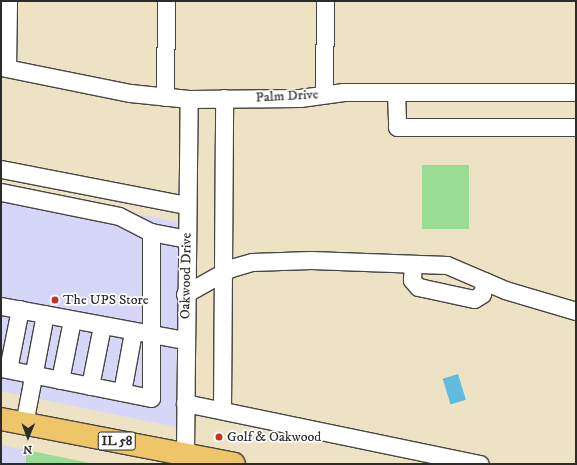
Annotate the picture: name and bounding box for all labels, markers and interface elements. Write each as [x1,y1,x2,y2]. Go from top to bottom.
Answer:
street label: Palm Drive [255,86,319,106]
street label: Oakwood Drive [177,233,195,319]
place label: The UPS Store [63,292,149,308]
marker: The UPS Store [50,295,60,305]
north arrow [8,417,48,457]
place label: Golf & Oakwood [227,429,321,445]
road number: IL 58 [97,430,137,452]
marker: Golf & Oakwood [214,432,224,442]
text: N [23,442,32,456]

